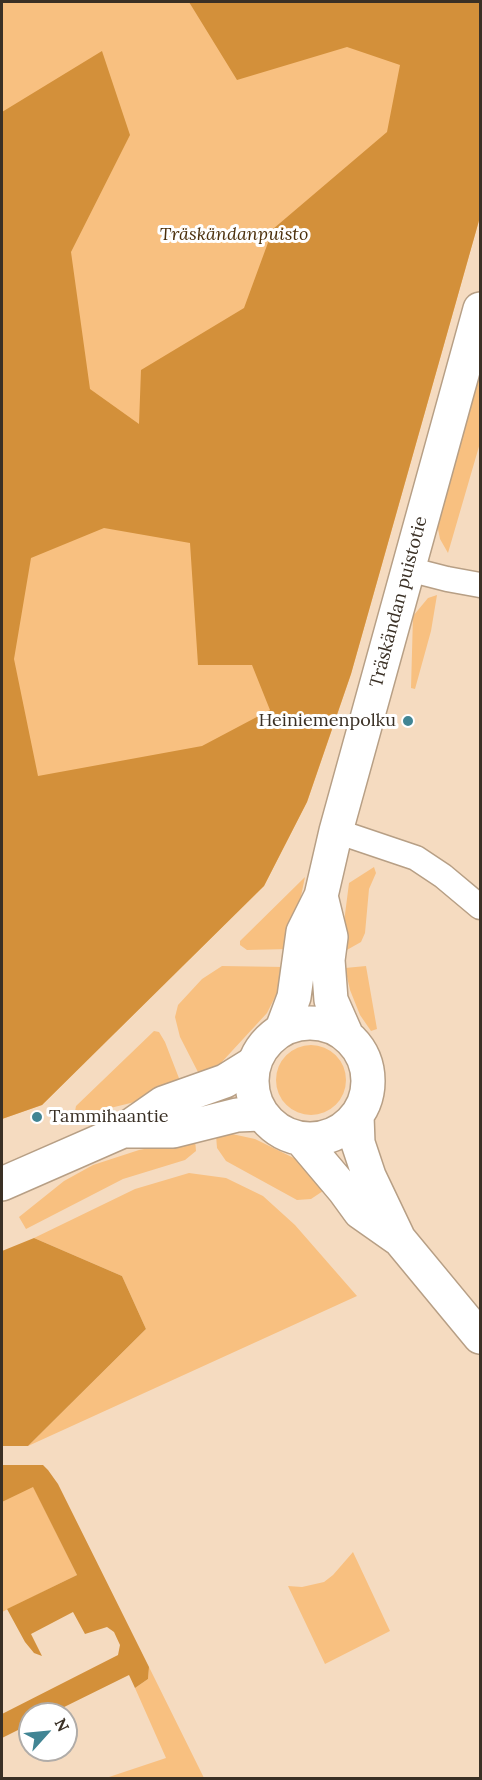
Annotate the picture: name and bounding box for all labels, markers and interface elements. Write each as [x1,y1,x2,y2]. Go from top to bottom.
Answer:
park label: Träskändanpuisto [160,224,308,246]
street label: Träskändan puistotie [366,514,432,690]
place label: Heiniemenpolku [258,710,396,732]
marker: Heiniemenpolku [401,714,415,728]
place label: Tammihaantie [49,1106,169,1128]
marker: Tammihaantie [30,1110,44,1124]
north arrow [18,1702,78,1762]
text: N [51,1715,74,1735]

